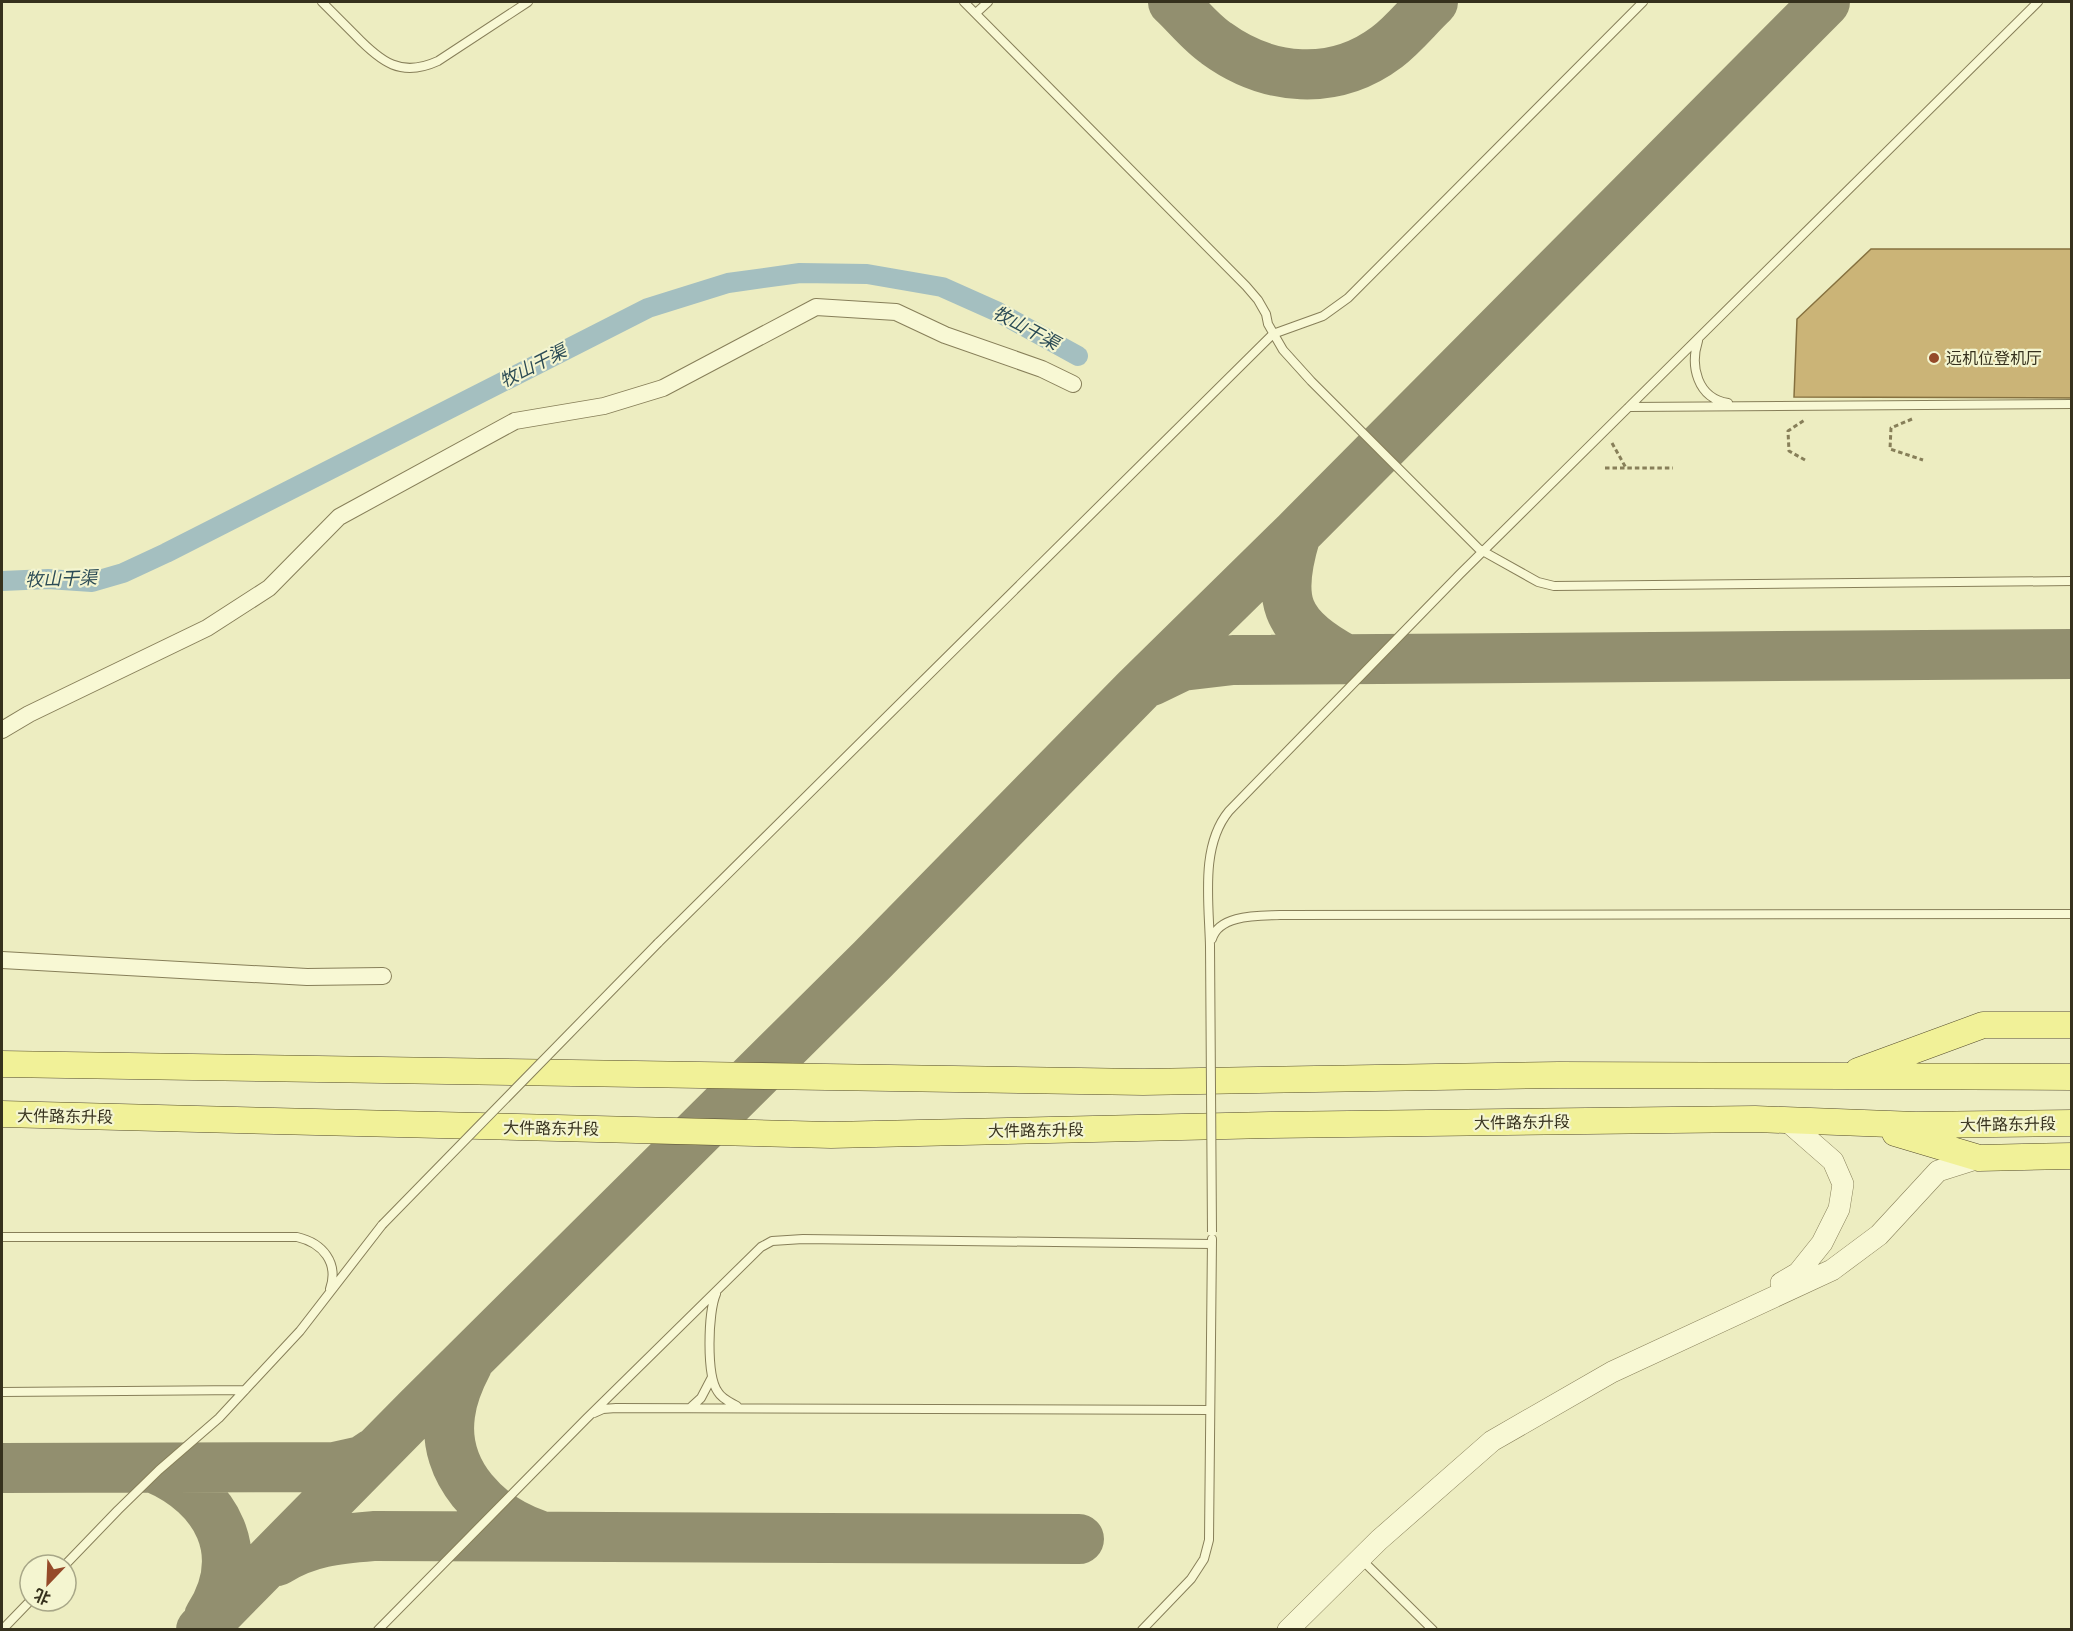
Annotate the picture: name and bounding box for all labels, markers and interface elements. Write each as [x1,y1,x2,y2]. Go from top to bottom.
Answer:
water label: 牧山干渠 [989,298,1067,356]
water label: 牧山干渠 [494,335,573,392]
place label: 远机位登机厅 [1946,345,2042,369]
marker: 远机位登机厅 [1927,351,1941,365]
water label: 牧山干渠 [24,563,100,591]
street label: 大件路东升段 [17,1102,113,1128]
street label: 大件路东升段 [1474,1108,1570,1134]
street label: 大件路东升段 [1960,1110,2056,1136]
street label: 大件路东升段 [503,1114,599,1140]
street label: 大件路东升段 [988,1116,1084,1142]
north arrow [18,1553,78,1613]
text: 北 [30,1584,54,1612]

